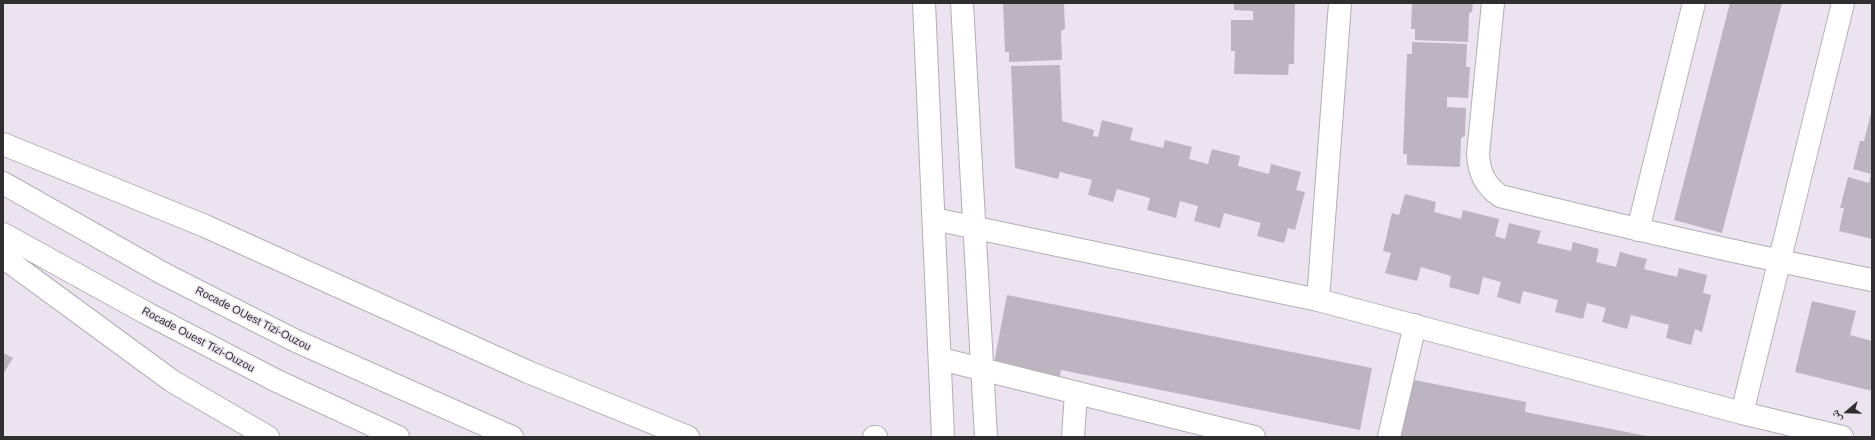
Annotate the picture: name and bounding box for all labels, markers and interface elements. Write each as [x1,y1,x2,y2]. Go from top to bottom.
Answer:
street label: Rocade OUest Tizi-Ouzou [193,284,313,354]
street label: Rocade Ouest Tizi-Ouzou [139,305,257,375]
north arrow [1827,392,1867,432]
text: ش [1828,409,1843,424]

